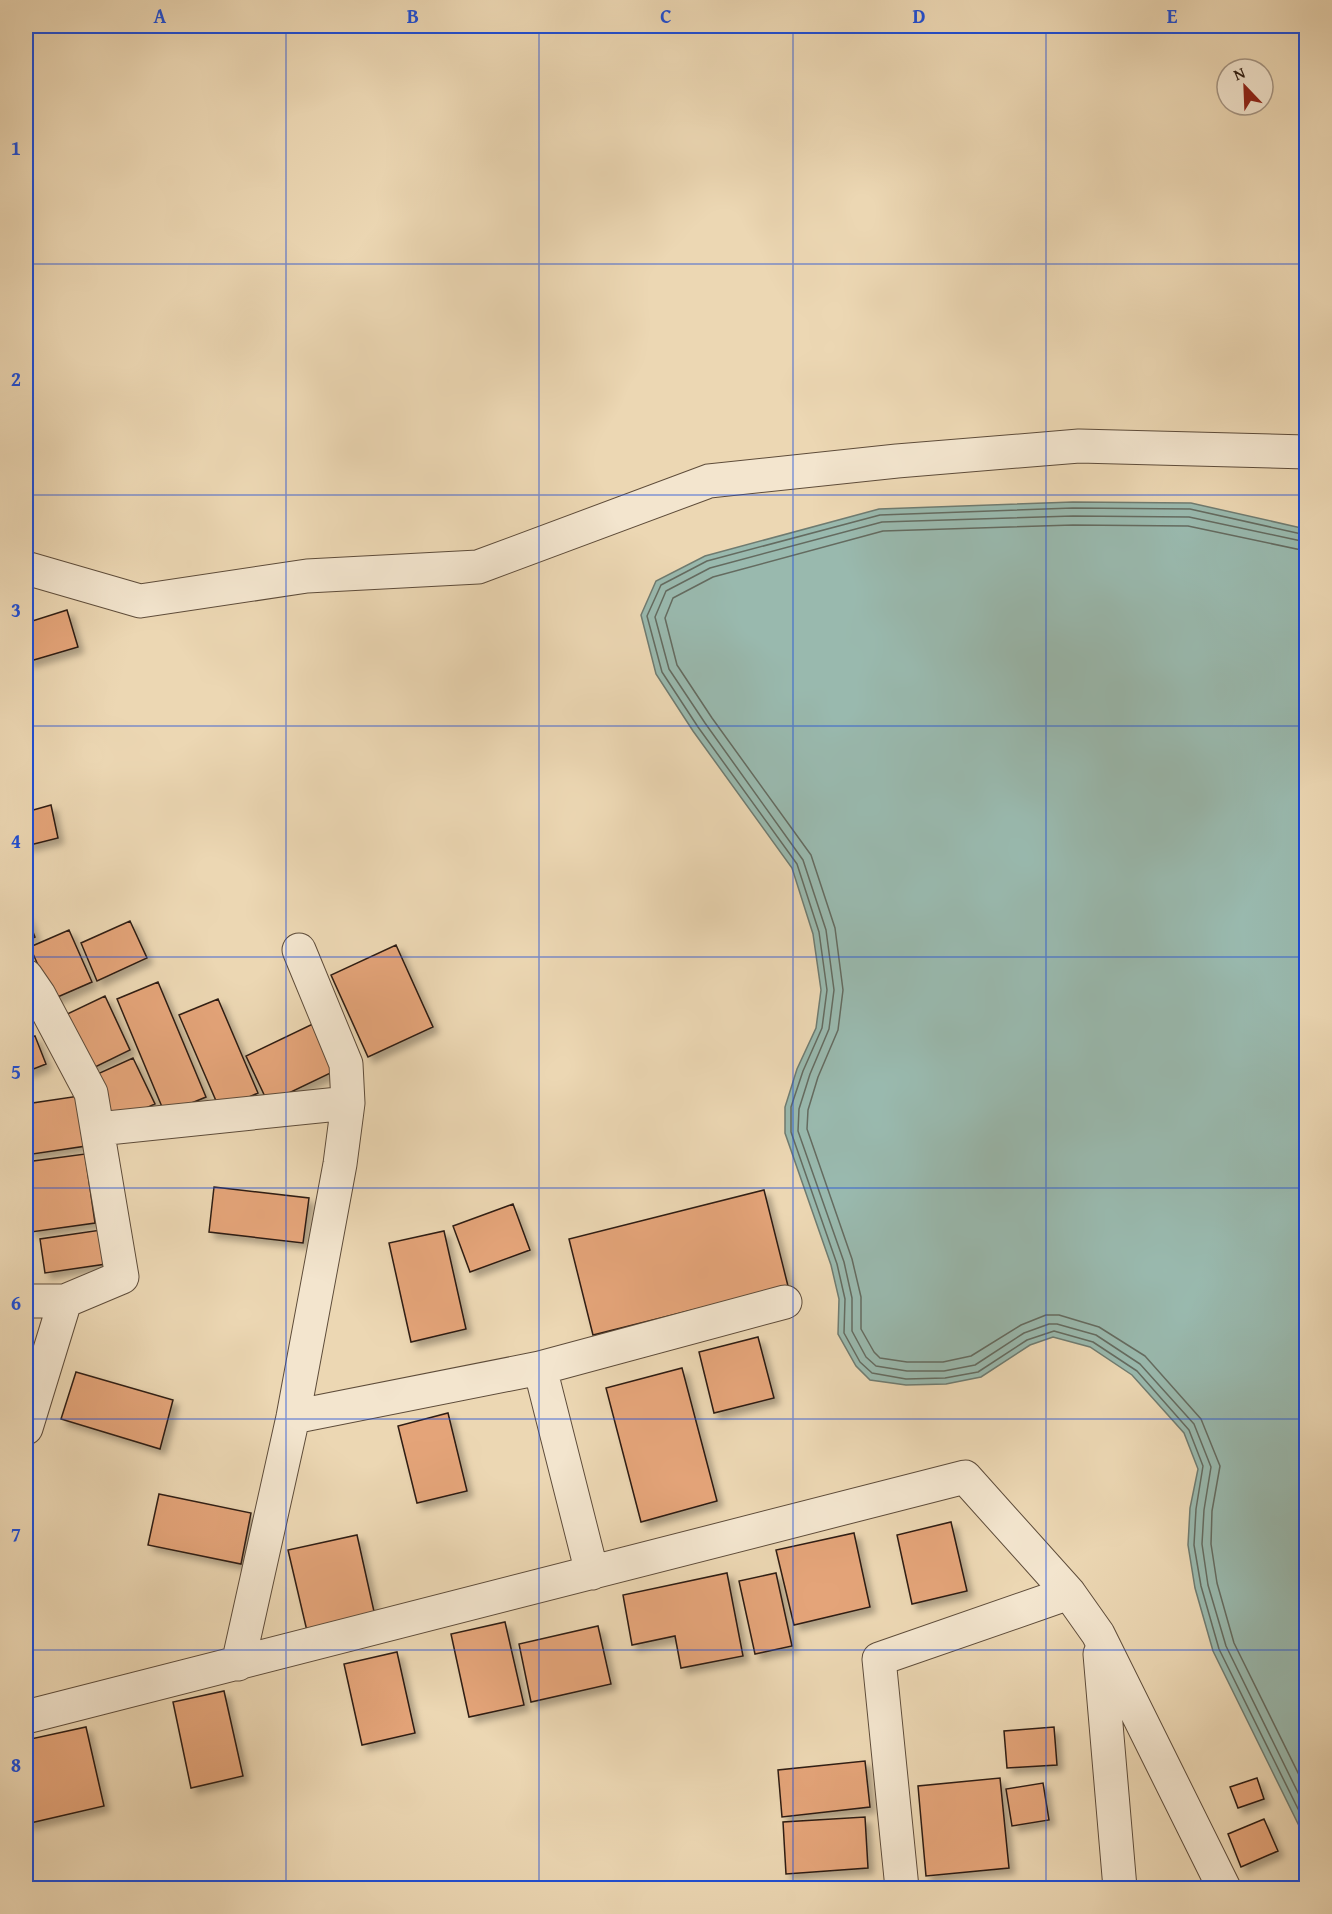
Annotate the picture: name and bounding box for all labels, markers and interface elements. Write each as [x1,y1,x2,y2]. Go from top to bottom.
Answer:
text: A [154,1,167,30]
text: B [407,1,419,30]
text: C [660,1,672,30]
text: D [912,1,926,30]
text: E [1167,1,1178,30]
north arrow [1215,57,1275,117]
text: N [1230,60,1249,86]
text: 1 [11,133,21,162]
text: 2 [11,364,21,393]
text: 3 [11,595,21,624]
text: 4 [11,826,21,855]
text: 5 [11,1057,21,1086]
text: 6 [11,1288,21,1317]
text: 7 [11,1519,21,1548]
text: 8 [11,1750,21,1779]

